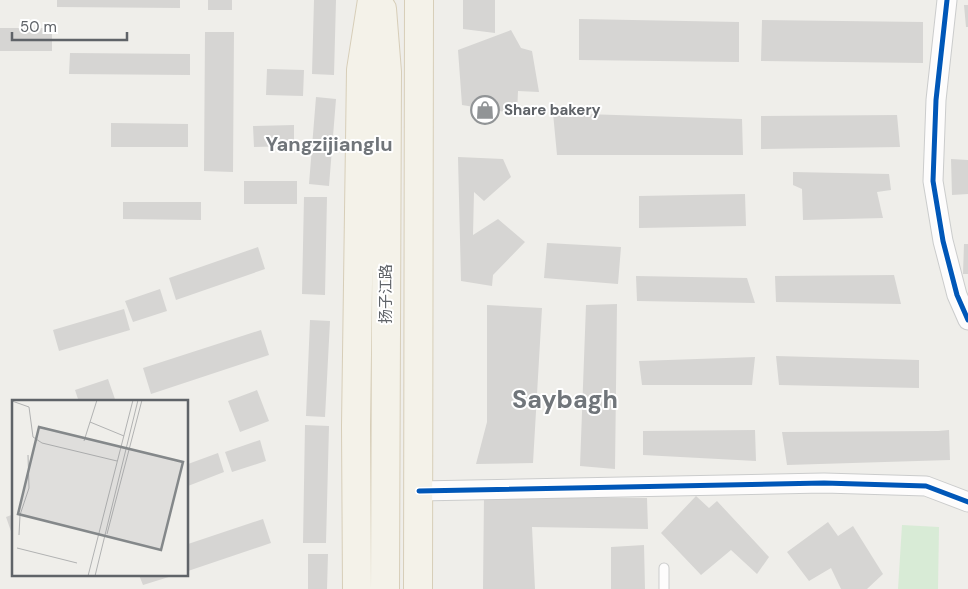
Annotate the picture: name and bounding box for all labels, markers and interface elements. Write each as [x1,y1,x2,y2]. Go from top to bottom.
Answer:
scale bar [12,10,128,42]
text: 50 m [20,17,57,37]
shop icon: Share bakery [470,95,500,125]
place label: Share bakery [504,100,601,120]
district label: Yangzijianglu [266,131,392,157]
street label: 扬子江路 [376,264,396,324]
district label: Saybagh [512,383,618,416]
inset map [12,400,189,576]

